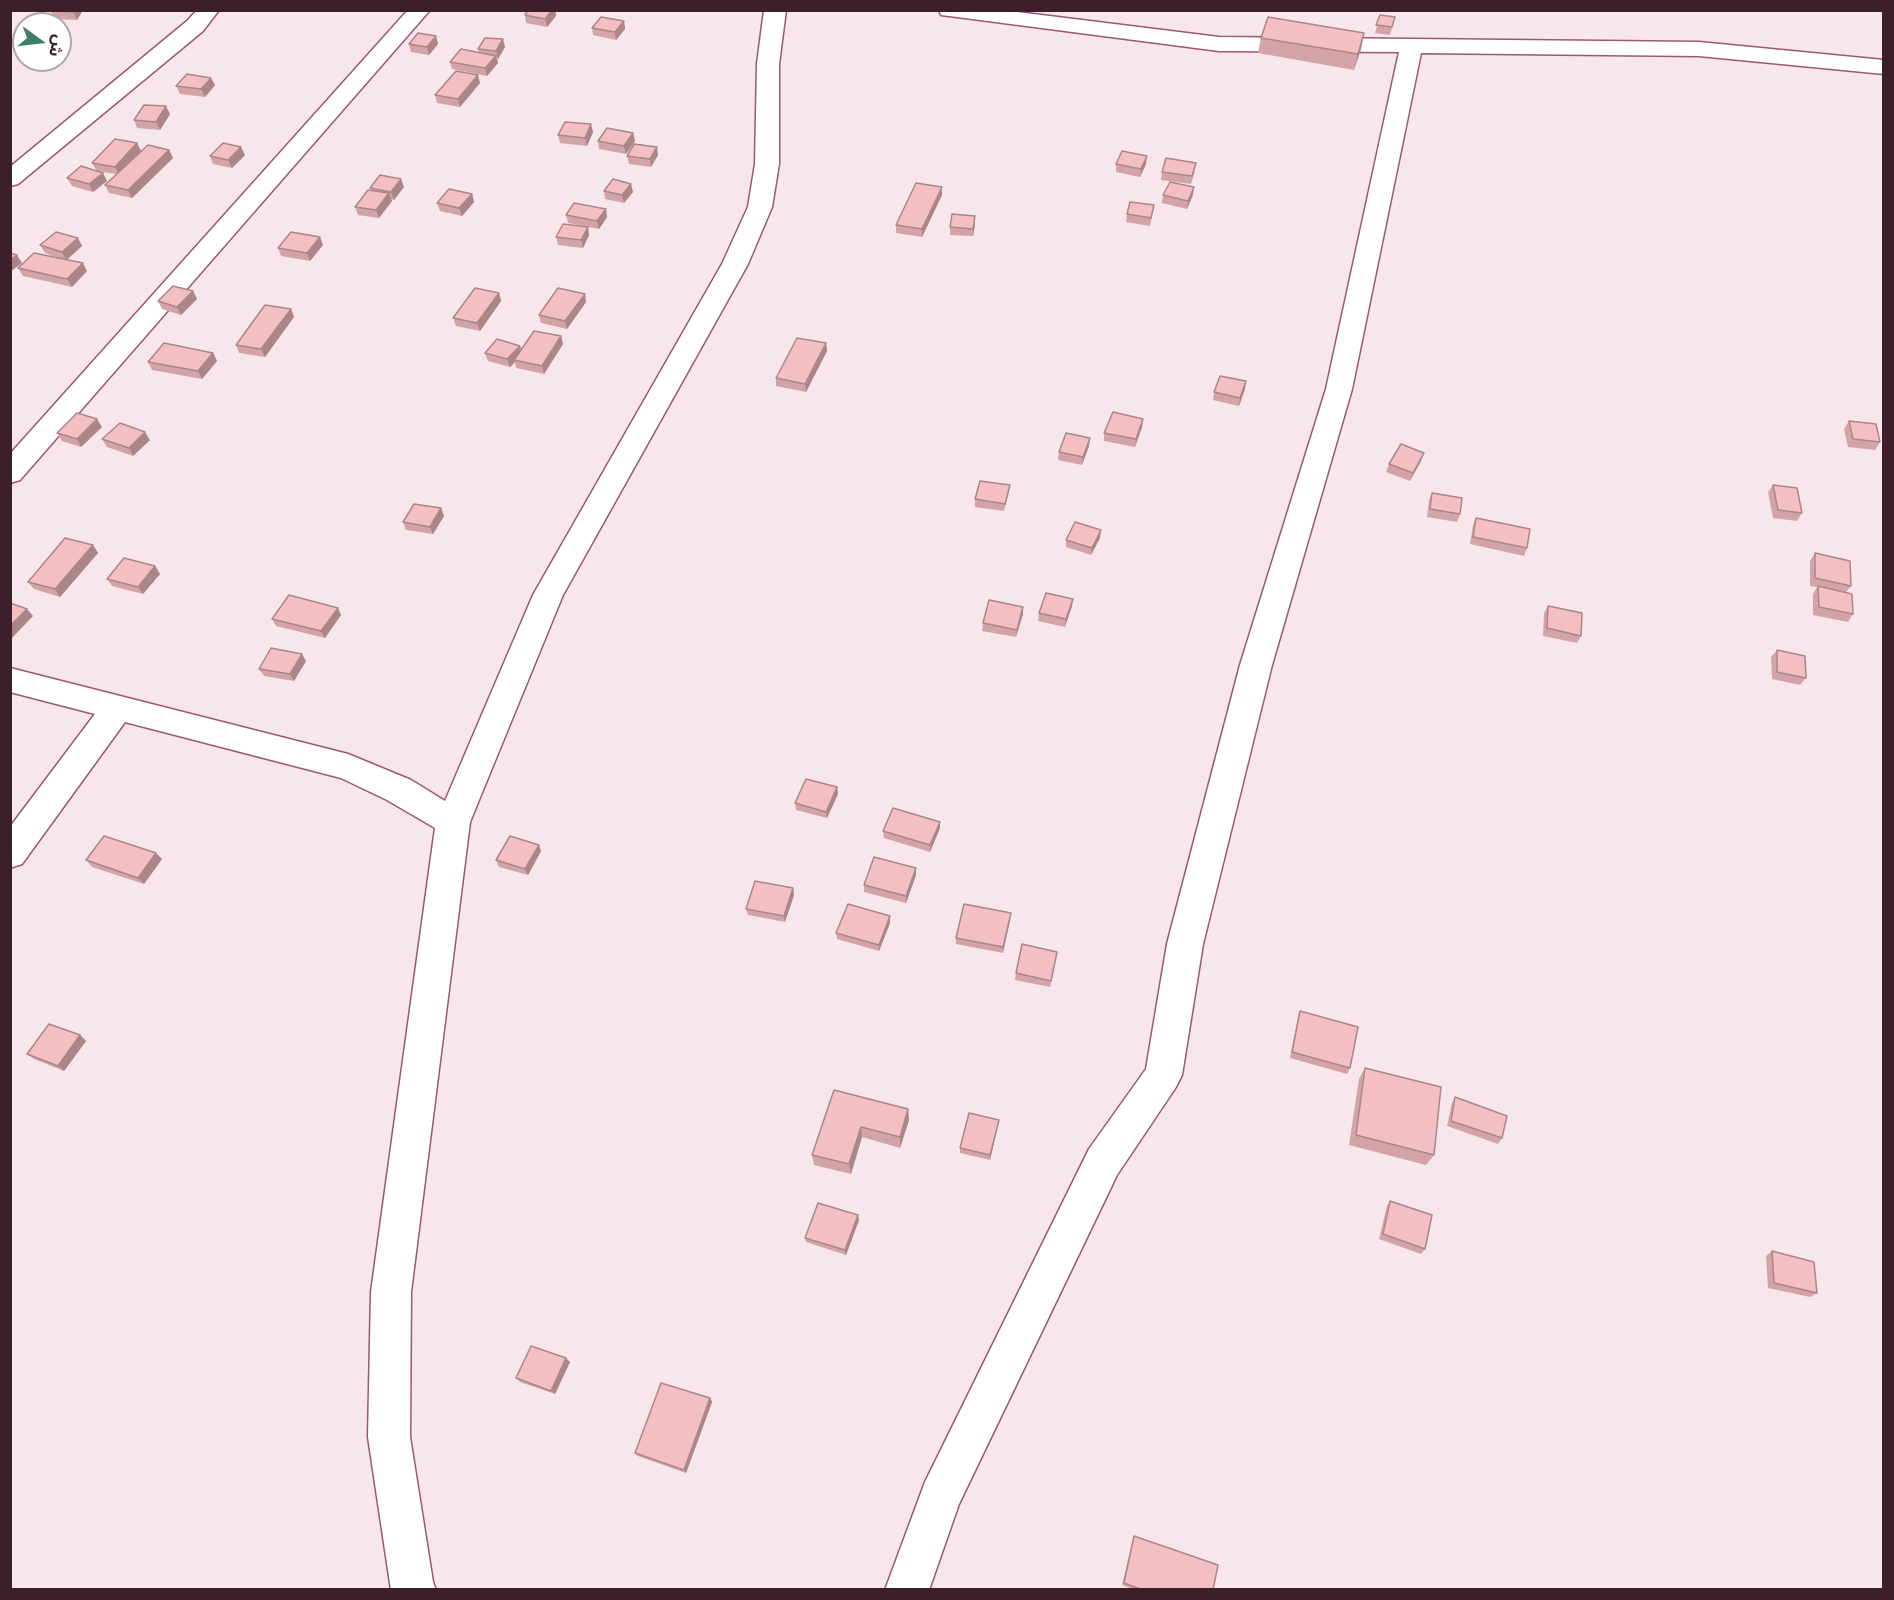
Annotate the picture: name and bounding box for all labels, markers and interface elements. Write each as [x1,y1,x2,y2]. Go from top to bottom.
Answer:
north arrow [12,12,72,72]
text: ش [46,33,69,59]

